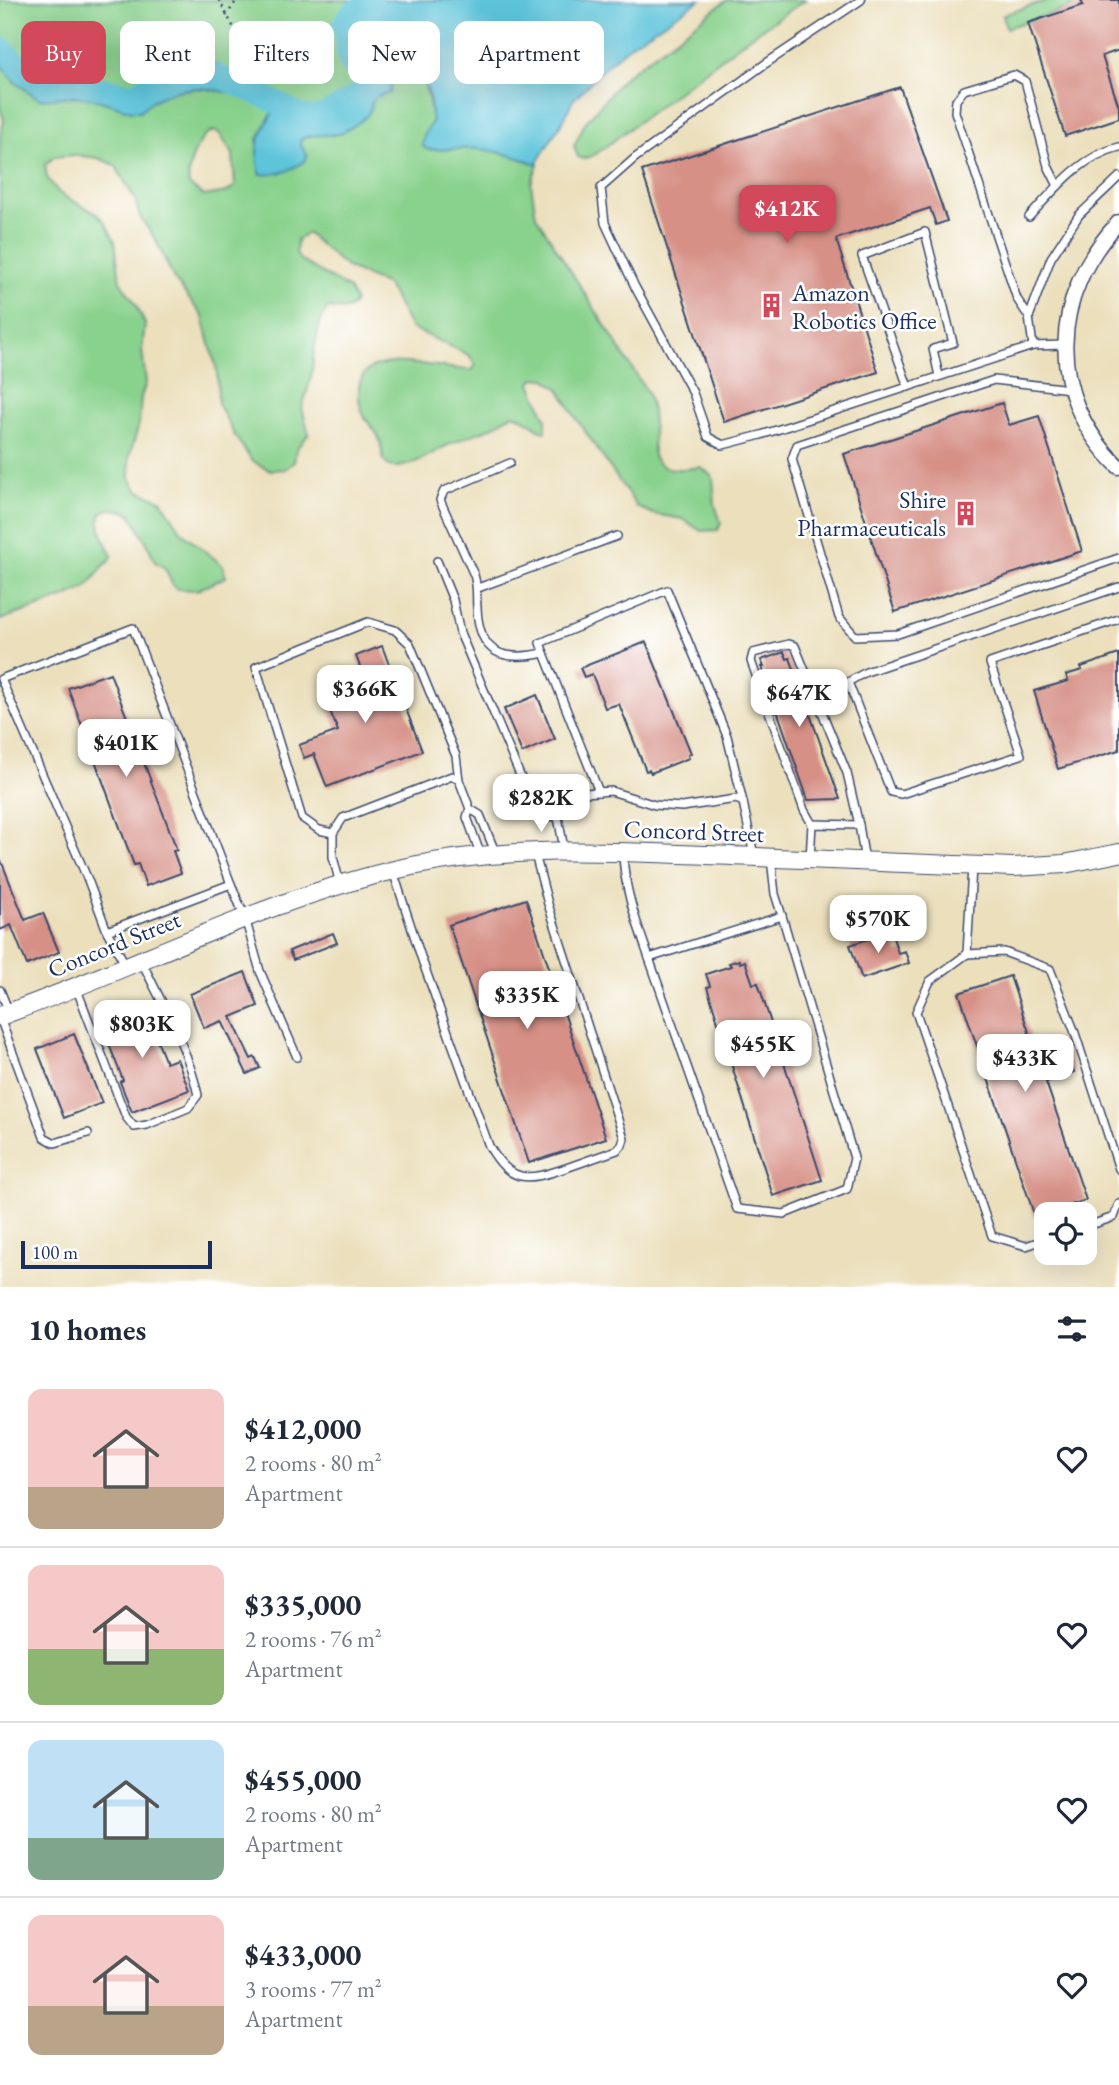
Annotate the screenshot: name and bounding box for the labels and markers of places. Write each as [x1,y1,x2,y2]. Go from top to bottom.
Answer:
pin: $412K [738,186,836,245]
place label: Amazon Robotics Office [791,277,937,336]
building icon: Amazon Robotics Office [758,292,786,320]
place label: Shire Pharmaceuticals [797,484,946,543]
building icon: Shire Pharmaceuticals [952,499,980,527]
pin: $366K [316,666,414,725]
pin: $647K [750,670,848,729]
pin: $401K [77,720,175,779]
pin: $282K [492,774,590,834]
pin: $570K [829,895,927,955]
pin: $335K [478,972,576,1031]
pin: $803K [93,1000,191,1060]
pin: $455K [714,1020,812,1080]
pin: $433K [976,1034,1074,1094]

